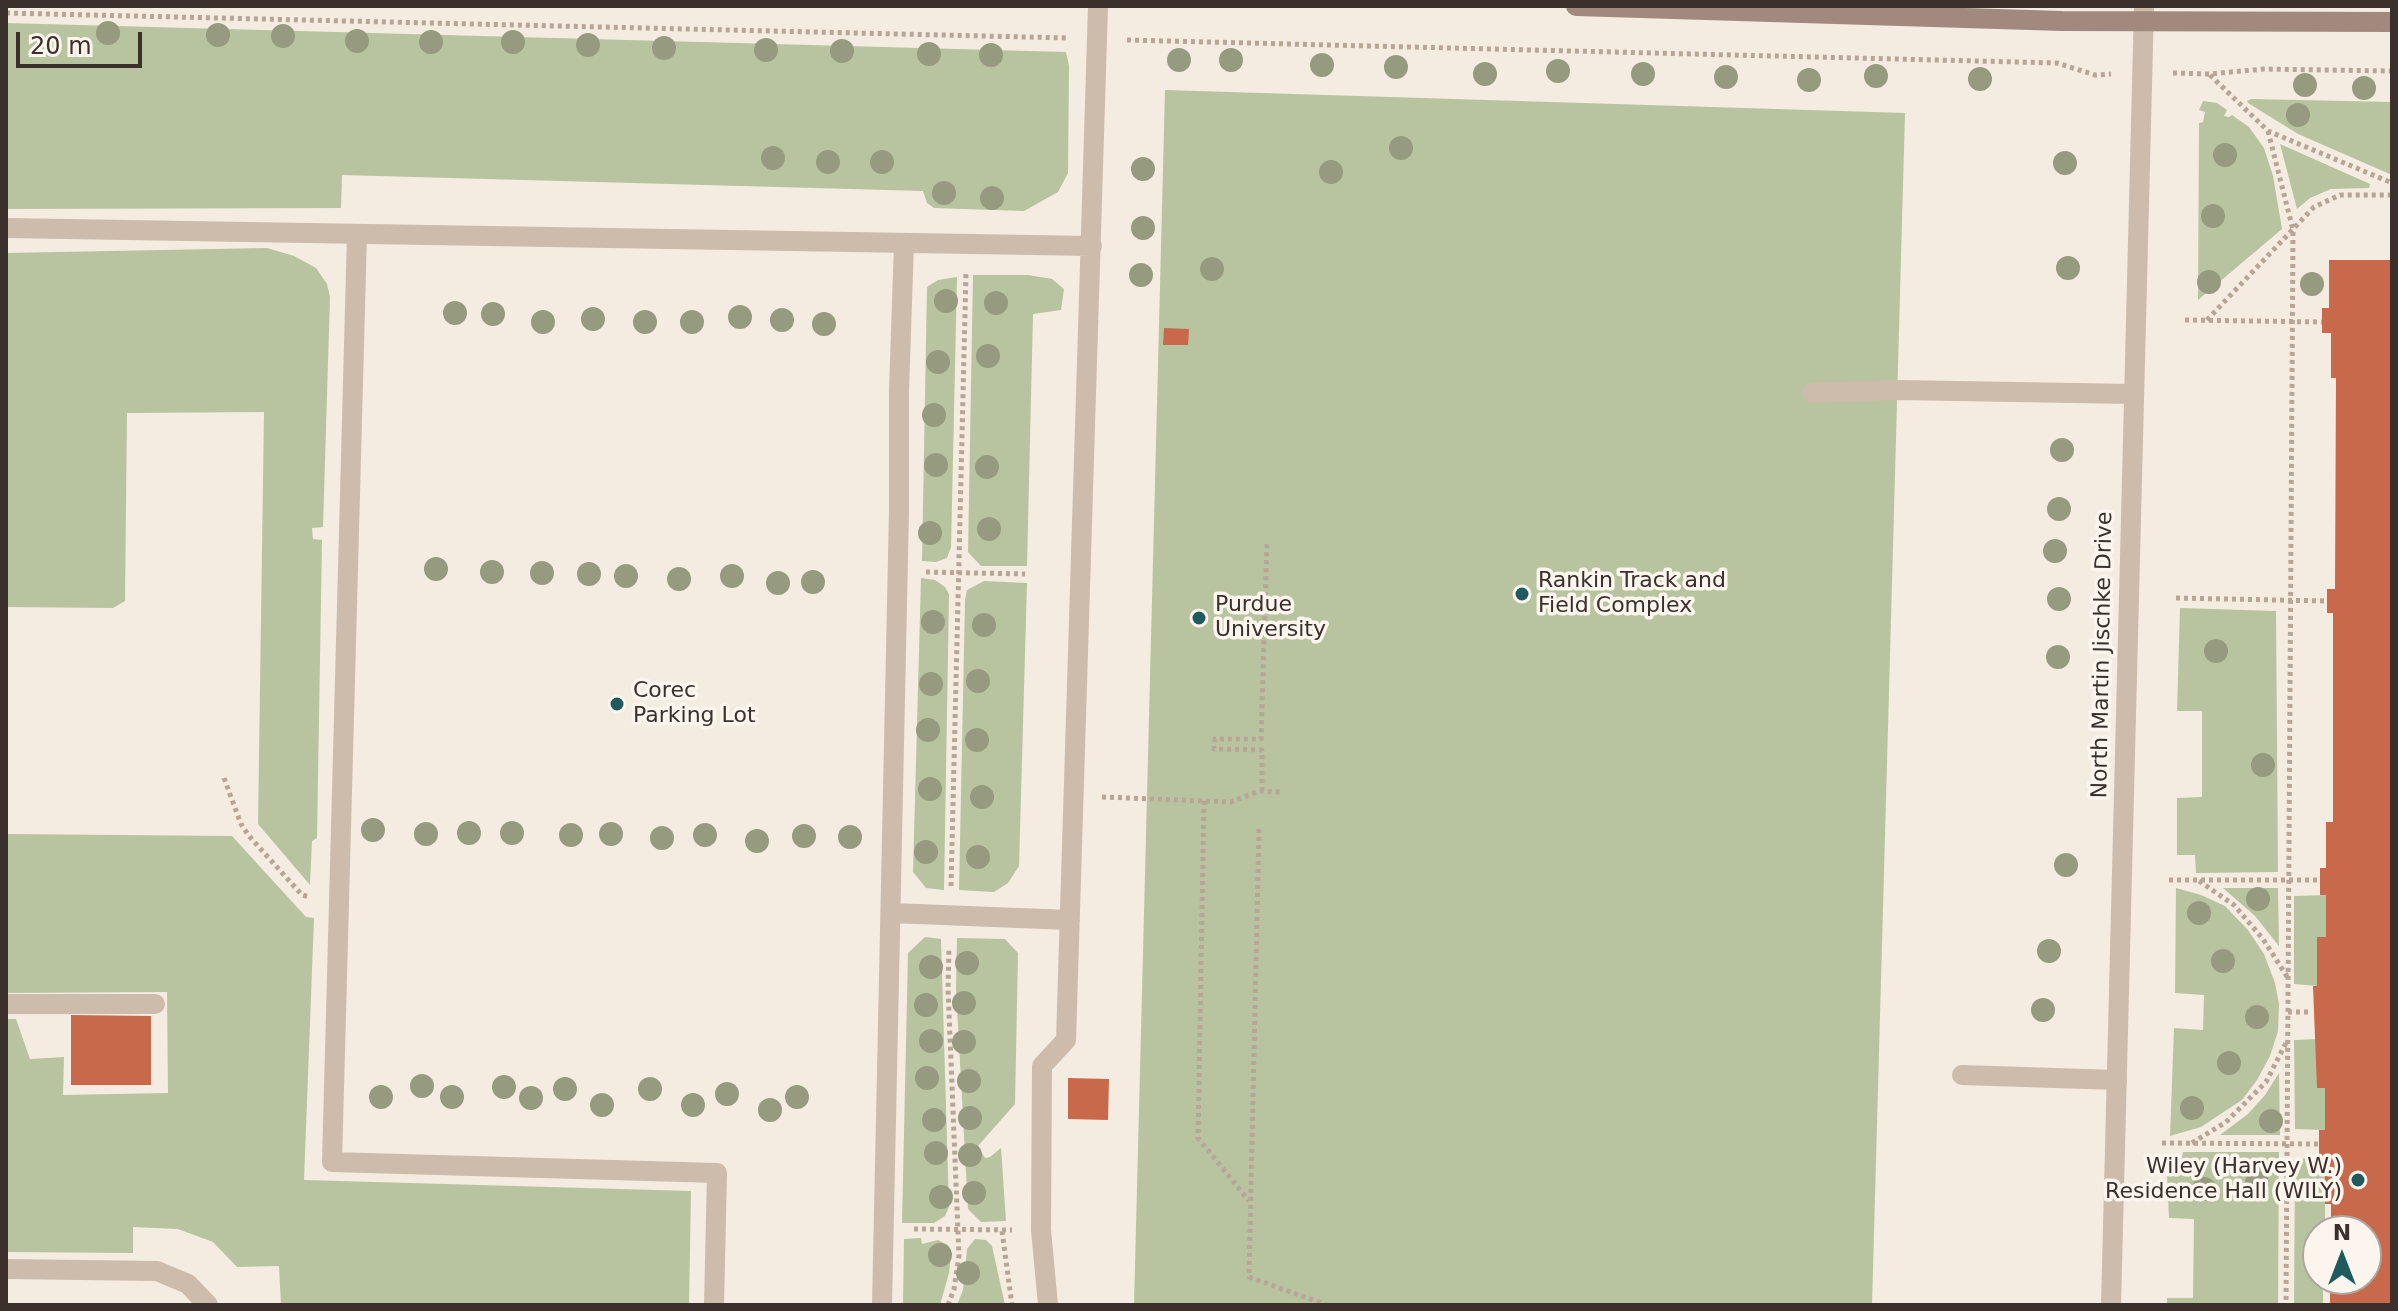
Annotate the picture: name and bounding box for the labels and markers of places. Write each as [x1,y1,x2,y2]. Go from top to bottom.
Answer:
place label: Rankin Track and Field Complex [1538,568,1726,620]
marker: Rankin Track and Field Complex [1513,585,1531,603]
place label: Purdue University [1215,592,1326,644]
marker: Purdue University [1190,609,1208,627]
place label: Corec Parking Lot [633,678,756,730]
marker: Corec Parking Lot [608,695,626,713]
place label: Wiley (Harvey W.) Residence Hall (WILY) [2105,1154,2342,1206]
marker: Wiley (Harvey W.) Residence Hall (WILY) [2349,1171,2367,1189]

